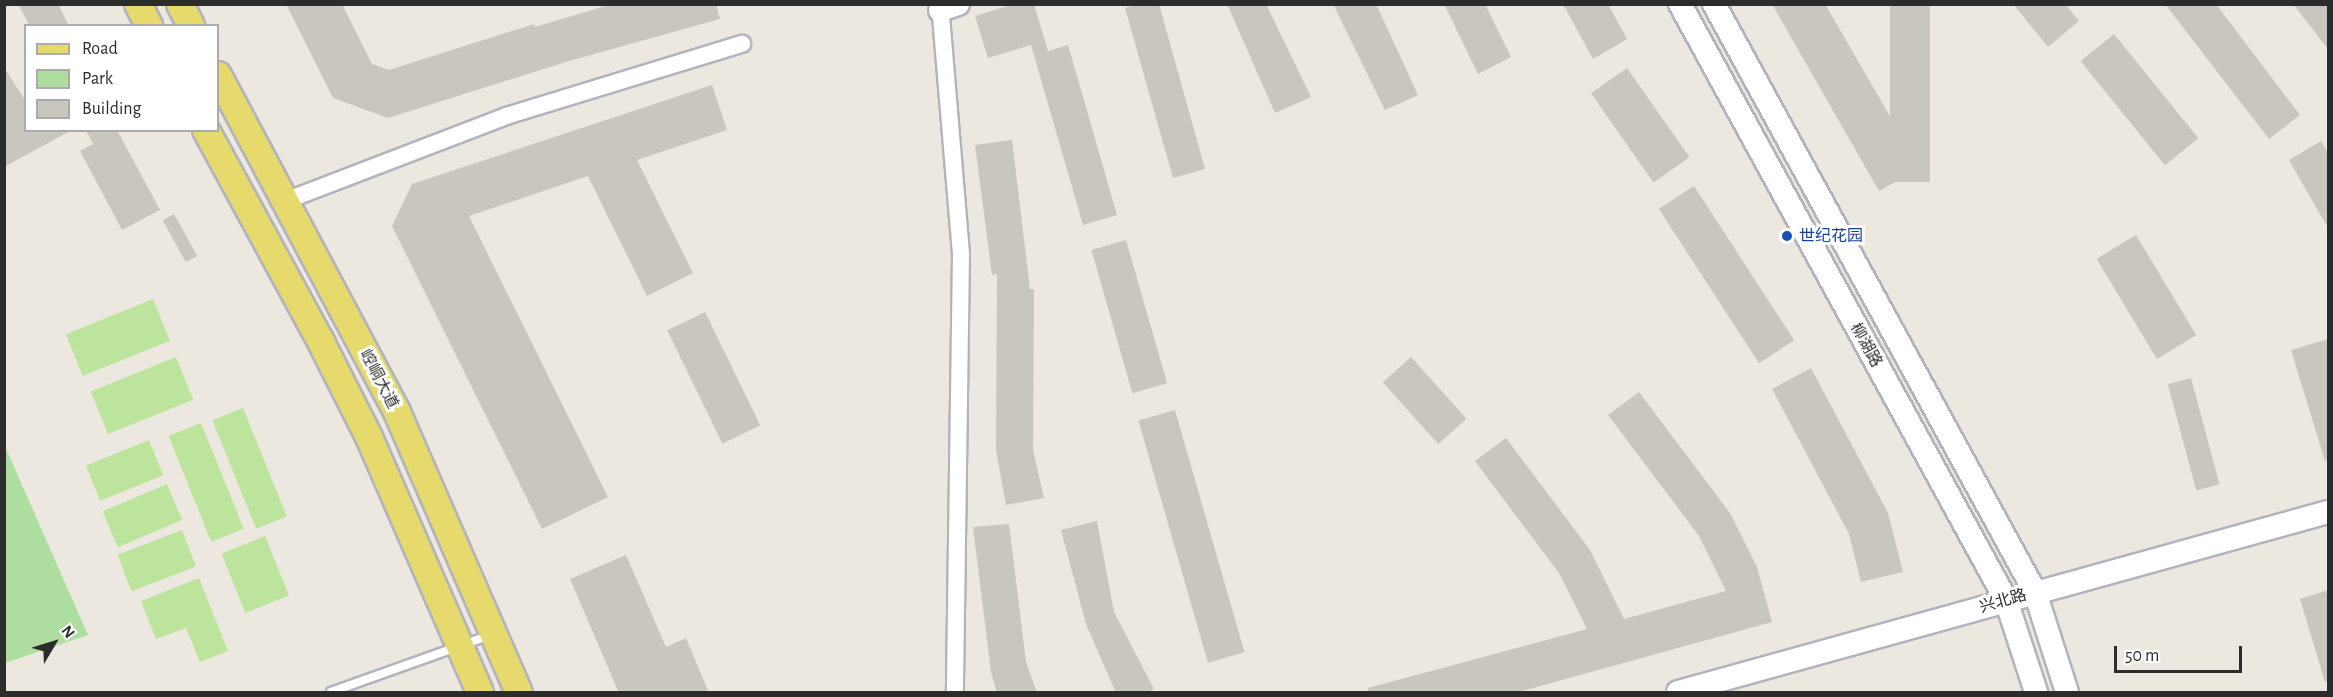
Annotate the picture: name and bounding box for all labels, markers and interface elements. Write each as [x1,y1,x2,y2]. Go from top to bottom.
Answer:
legend [24,24,219,132]
text: Road [82,40,118,58]
text: Park [82,70,113,88]
text: Building [82,100,141,118]
place label: 世纪花园 [1799,226,1863,246]
marker: 世纪花园 [1780,229,1794,243]
street label: 柳湖路 [1846,319,1886,371]
street label: 崆峒大道 [356,346,402,412]
street label: 兴北路 [1977,585,2029,617]
north arrow [24,613,84,673]
text: N [58,623,78,641]
scale bar [2117,634,2244,672]
text: 50 m [2125,647,2159,665]

